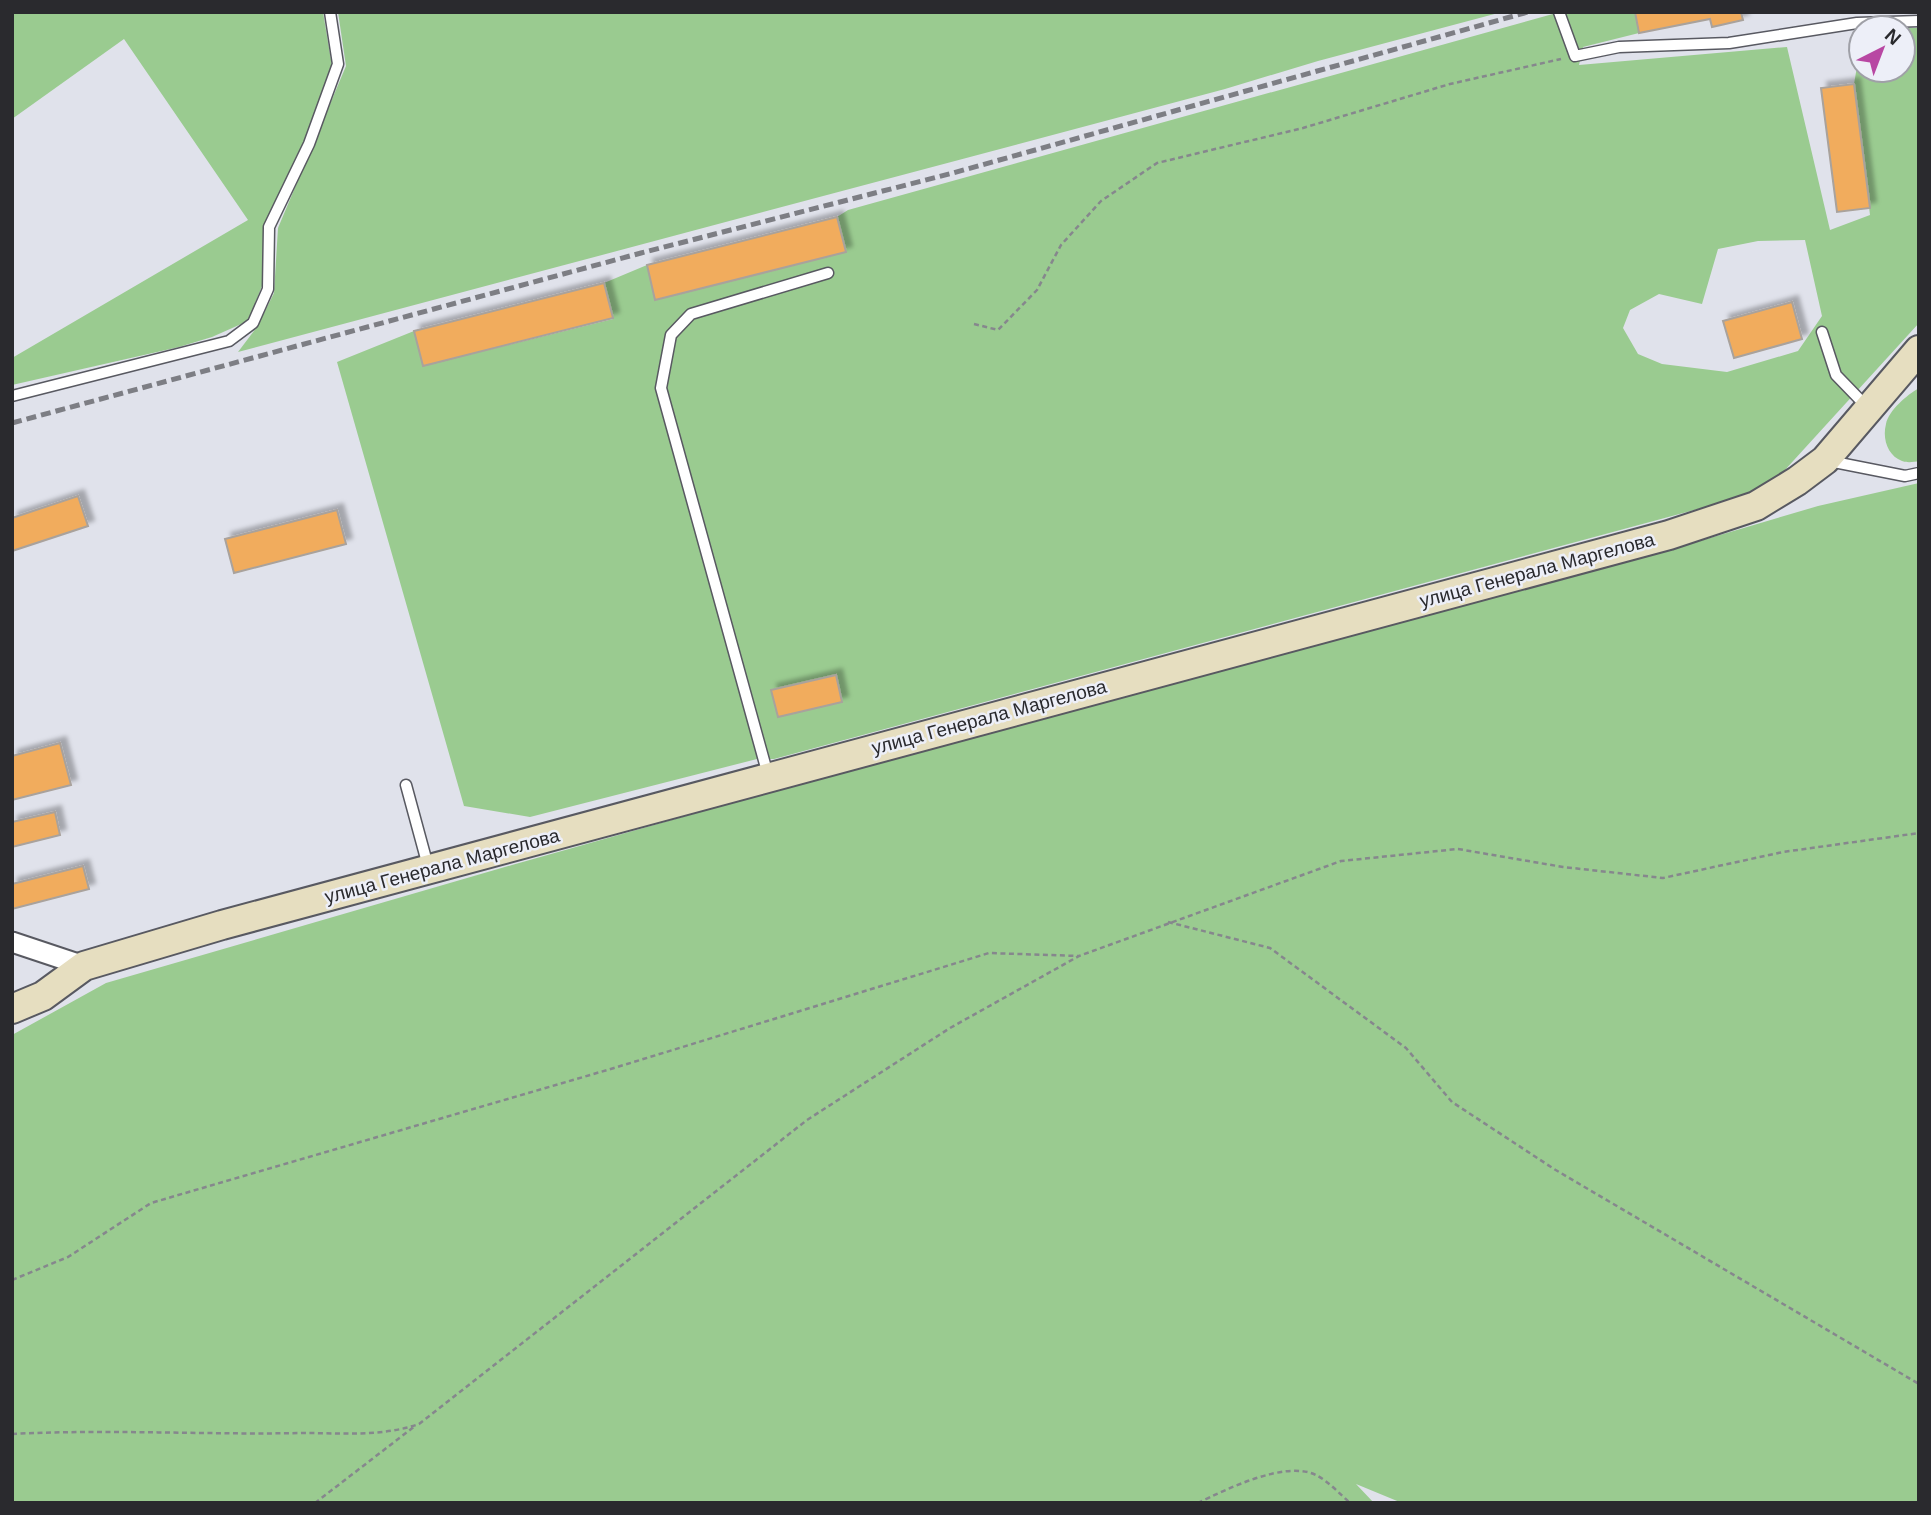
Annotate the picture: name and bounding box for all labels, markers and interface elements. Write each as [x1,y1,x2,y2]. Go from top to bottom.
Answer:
north arrow [1847,14,1917,84]
text: N [1881,24,1905,49]
street label: улица Генерала Маргелова [1417,528,1657,611]
street label: улица Генерала Маргелова [869,675,1109,758]
street label: улица Генерала Маргелова [322,824,562,907]

